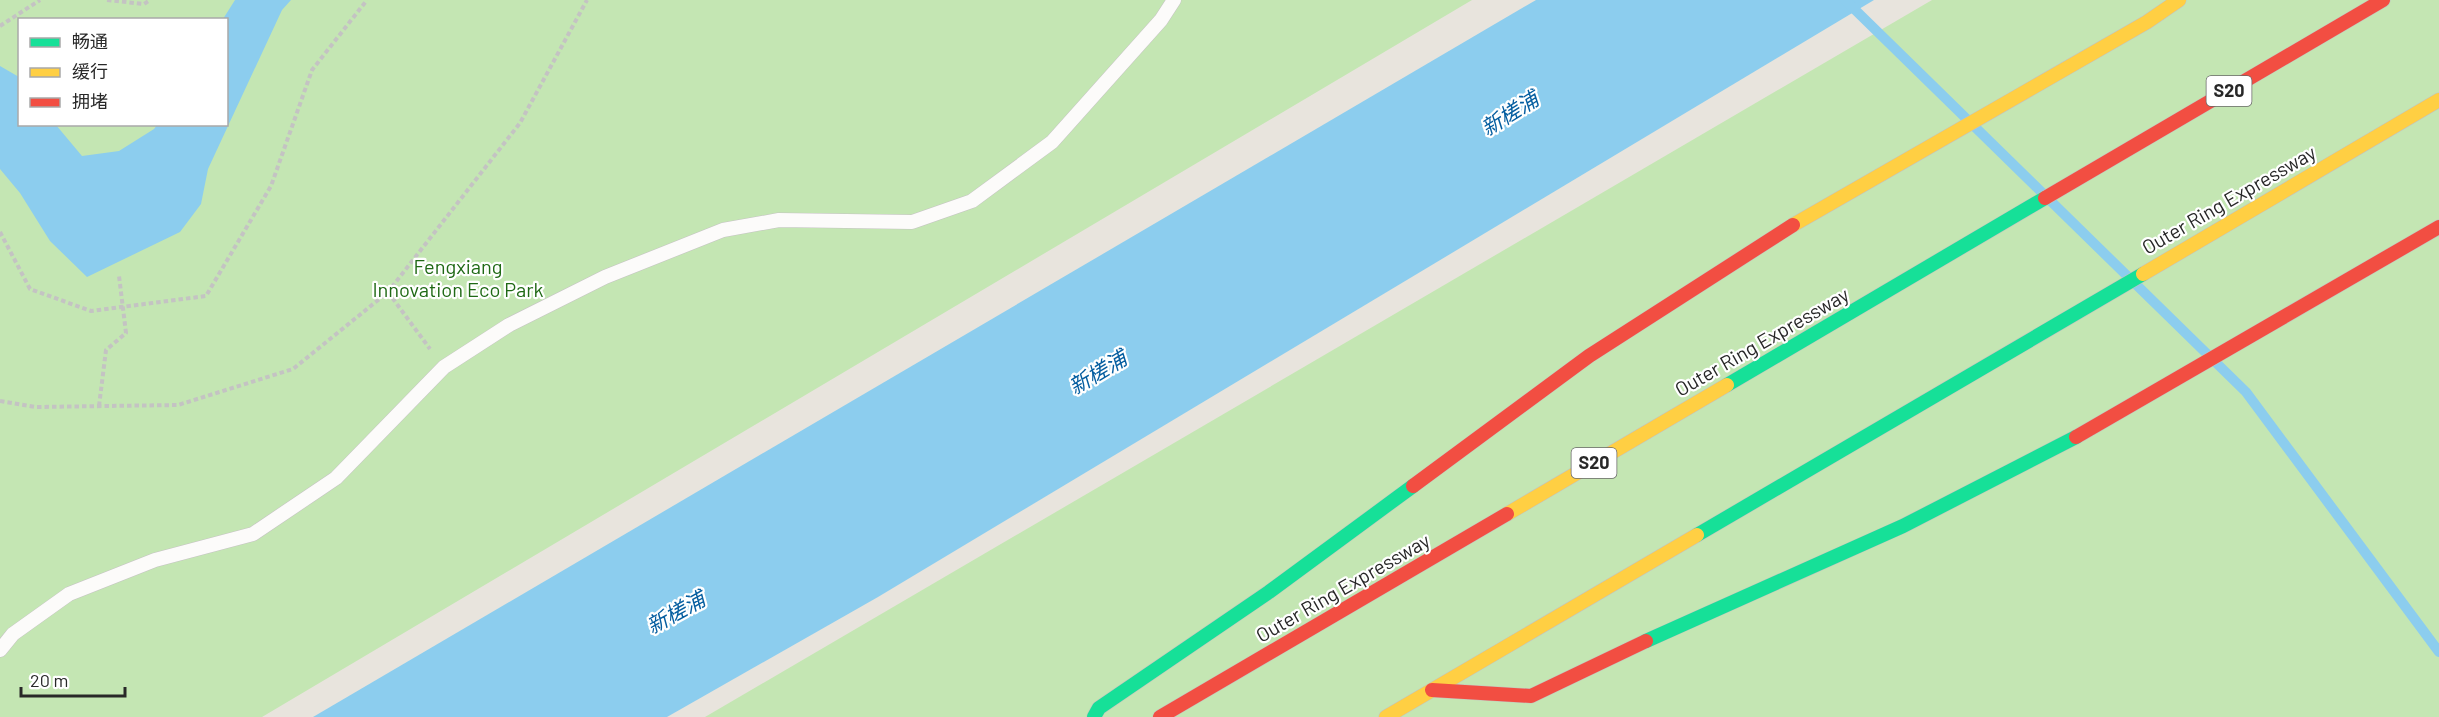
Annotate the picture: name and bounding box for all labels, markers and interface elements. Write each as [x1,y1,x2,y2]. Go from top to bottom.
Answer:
legend [18,18,228,126]
text: 畅通 [72,30,108,52]
text: 缓行 [72,60,108,82]
road number: S20 [2206,76,2252,106]
water label: 新槎浦 [1476,84,1545,140]
text: 拥堵 [72,90,108,112]
street label: Outer Ring Expressway [2137,139,2320,259]
park label: Fengxiang Innovation Eco Park [372,254,544,301]
street label: Outer Ring Expressway [1670,281,1853,401]
water label: 新槎浦 [1064,343,1133,399]
road number: S20 [1572,448,1616,478]
street label: Outer Ring Expressway [1251,527,1434,647]
water label: 新槎浦 [642,584,712,638]
scale bar [21,660,124,698]
text: 20 m [30,669,68,691]

